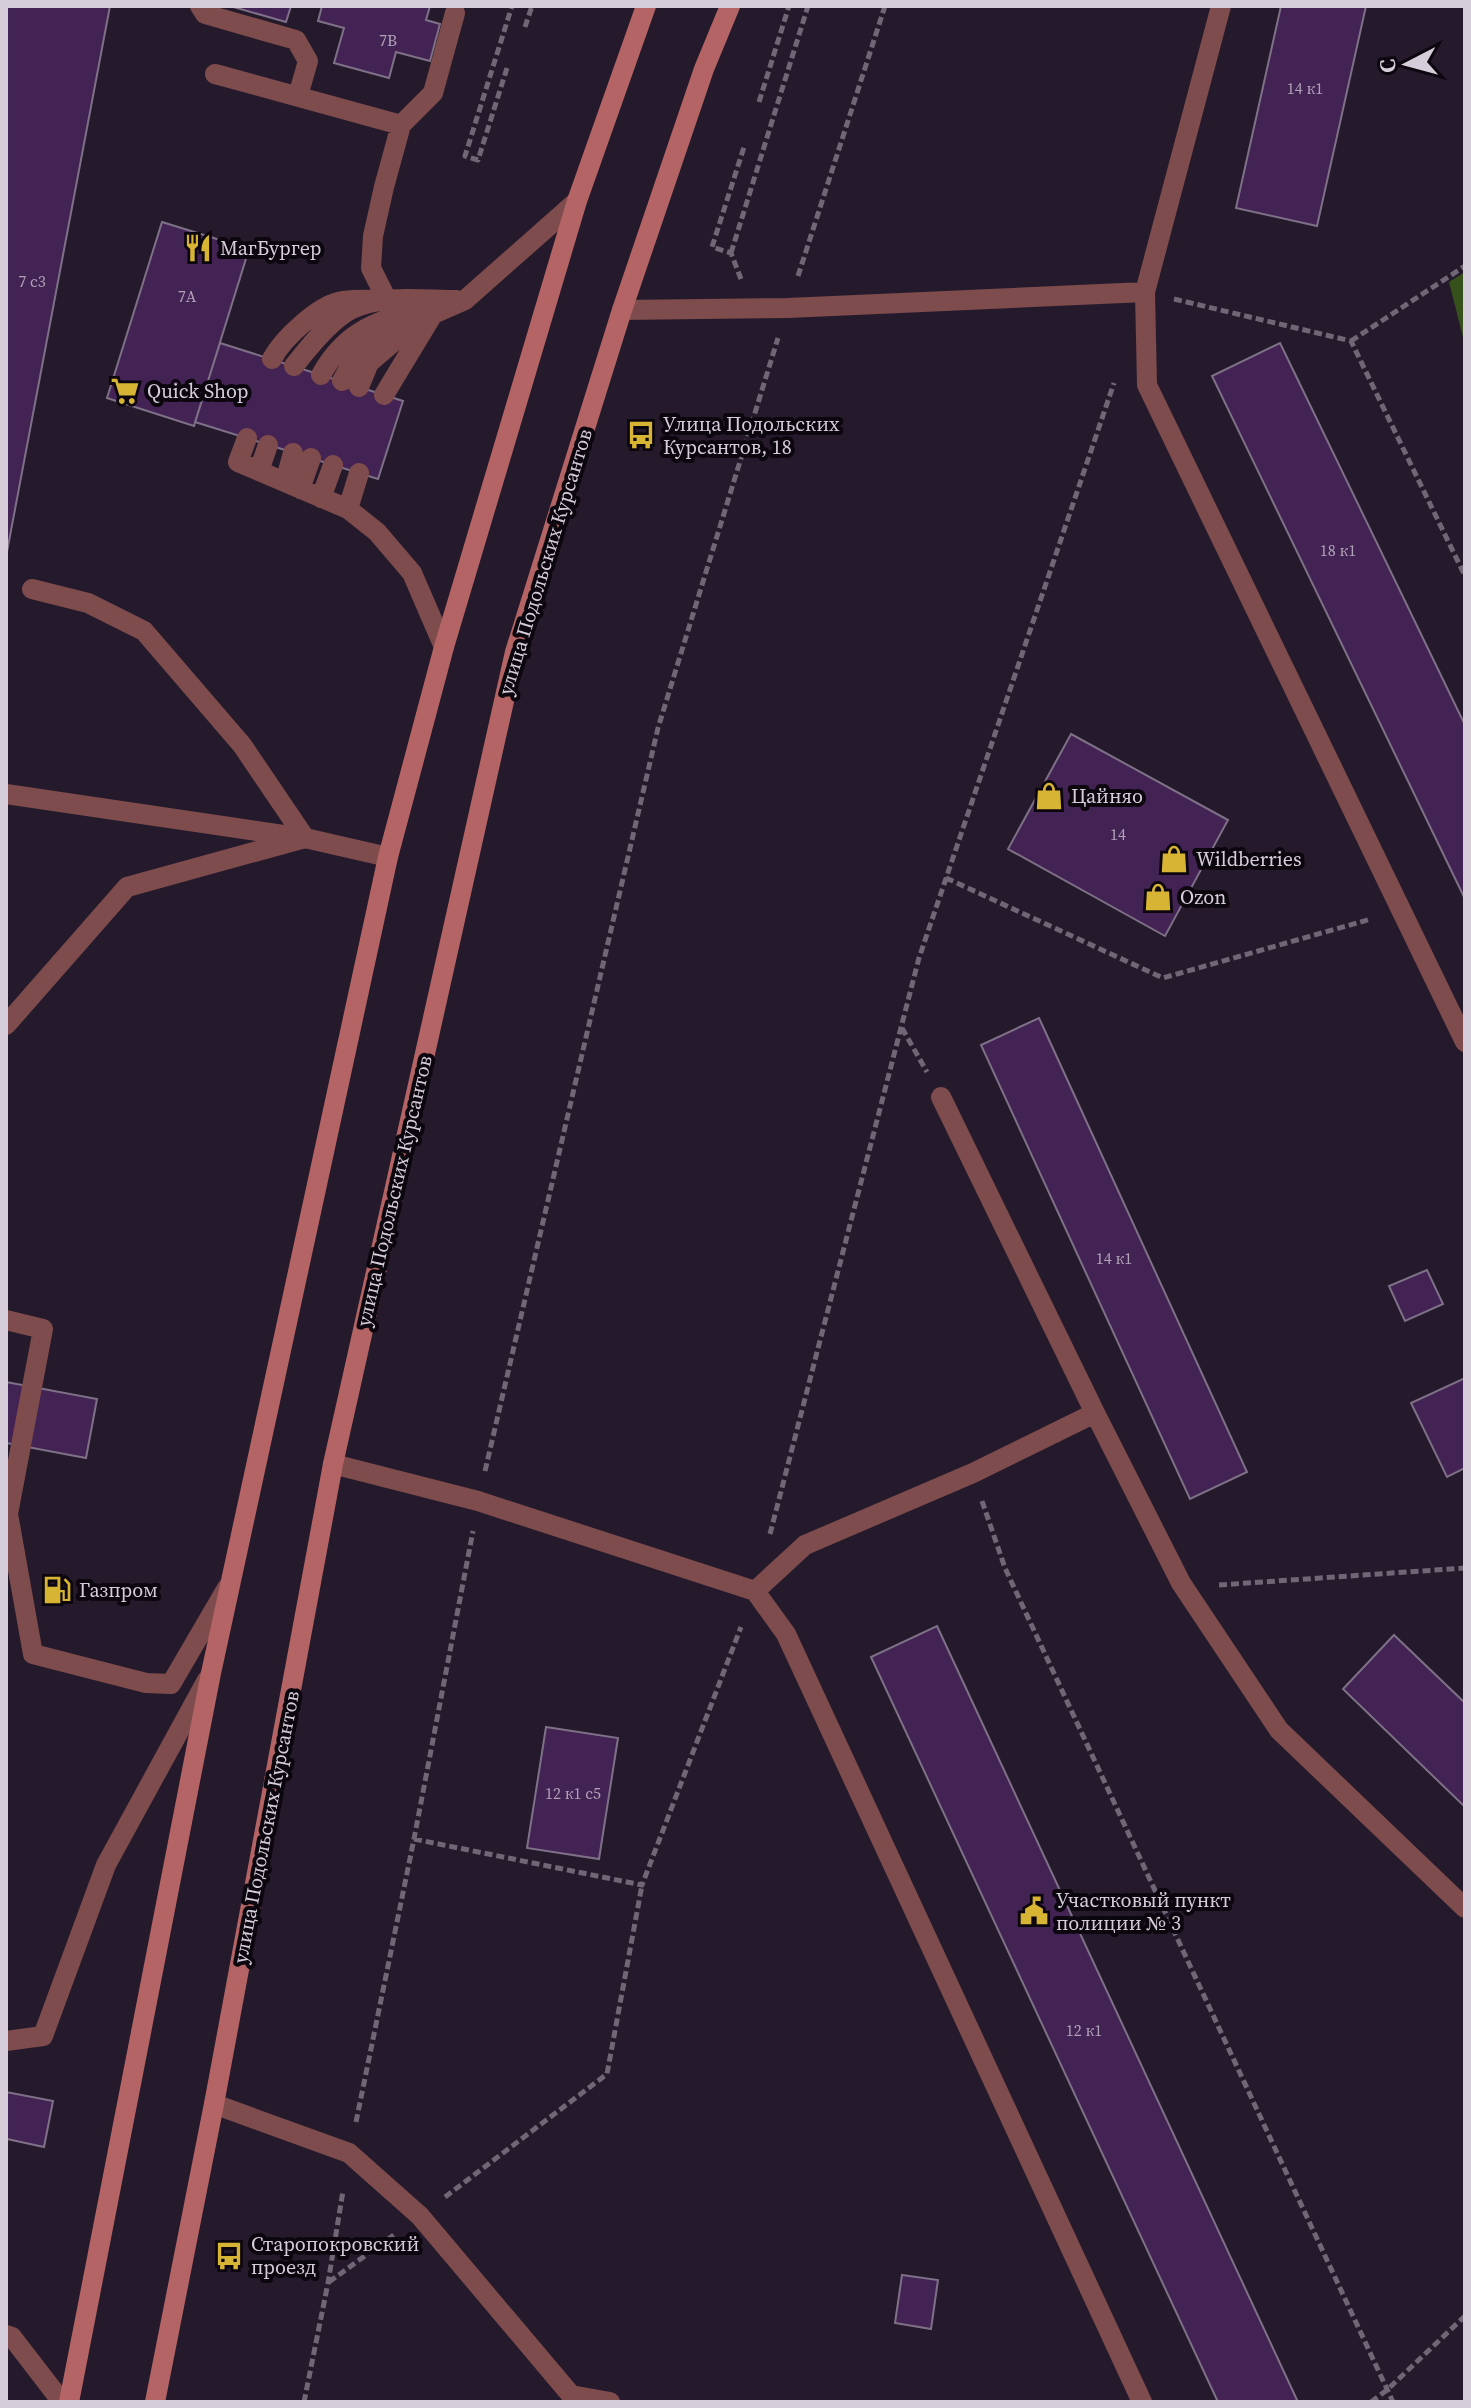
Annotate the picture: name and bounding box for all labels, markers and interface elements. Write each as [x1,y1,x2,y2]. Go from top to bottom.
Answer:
north arrow [1367,24,1447,104]
house number: 7В [379,29,397,51]
text: С [1371,57,1403,74]
house number: 14 к1 [1287,77,1323,99]
restaurant icon: МагБургер [183,233,213,263]
place label: МагБургер [220,234,321,262]
house number: 7 с3 [18,270,46,292]
house number: 7А [178,285,197,307]
supermarket icon: Quick Shop [110,376,140,406]
place label: Quick Shop [147,377,248,405]
place label: Улица Подольских Курсантов, 18 [663,410,840,461]
bus stop icon: Улица Подольских Курсантов, 18 [626,420,656,450]
street label: улица Подольских Курсантов [491,425,599,699]
house number: 18 к1 [1320,539,1356,561]
shop icon: Цайняо [1034,781,1064,811]
place label: Цайняо [1071,782,1143,810]
house number: 14 [1110,823,1126,845]
shop icon: Wildberries [1159,844,1189,874]
place label: Wildberries [1196,845,1302,873]
shop icon: Ozon [1143,882,1173,912]
place label: Ozon [1180,883,1226,911]
street label: улица Подольских Курсантов [349,1053,439,1329]
house number: 14 к1 [1096,1247,1132,1269]
fuel station icon: Газпром [42,1575,72,1605]
place label: Газпром [79,1576,158,1604]
street label: улица Подольских Курсантов [226,1688,306,1966]
house number: 12 к1 с5 [545,1782,601,1804]
place label: Участковый пункт полиции № 3 [1056,1886,1231,1937]
public building icon: Участковый пункт полиции № 3 [1019,1896,1049,1926]
house number: 12 к1 [1066,2019,1102,2041]
place label: Старопокровский проезд [251,2230,419,2281]
bus stop icon: Старопокровский проезд [214,2241,244,2271]

